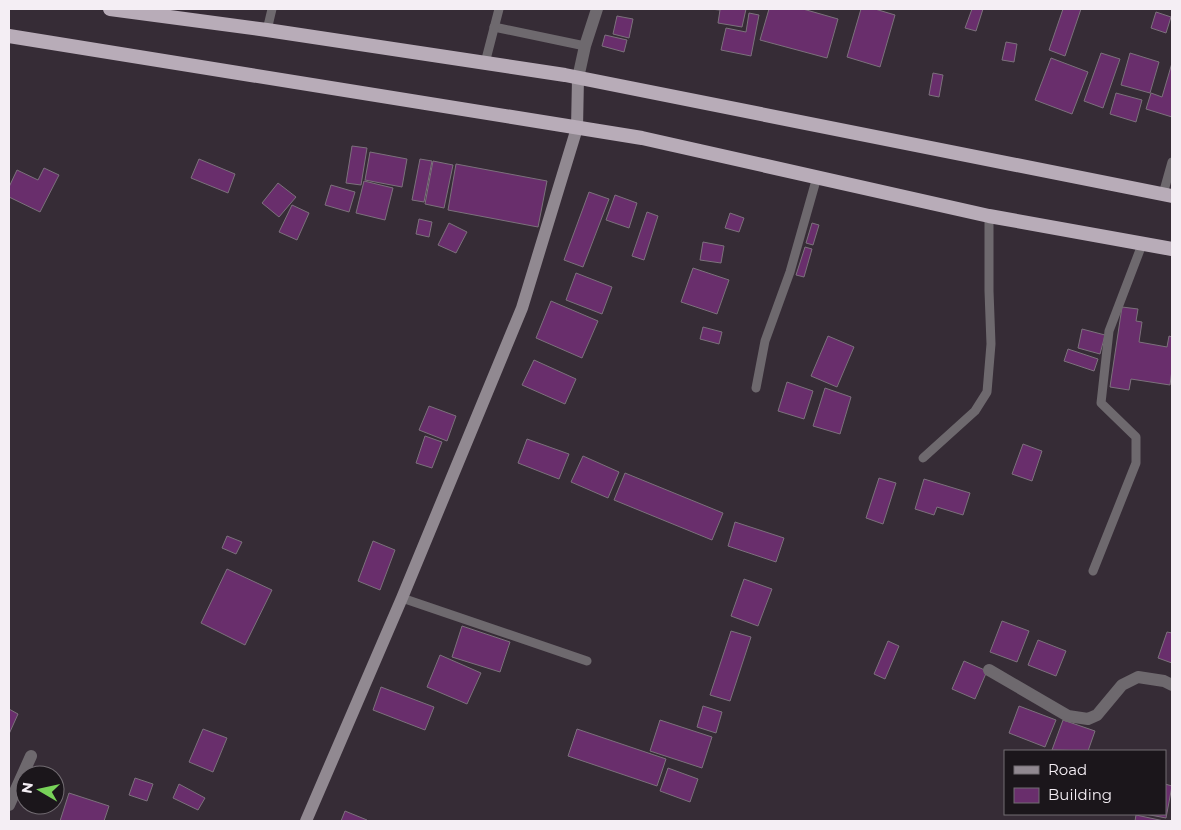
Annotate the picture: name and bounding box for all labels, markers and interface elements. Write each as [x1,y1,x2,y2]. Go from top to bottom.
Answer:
legend [1004,750,1166,815]
text: Road [1048,760,1087,779]
north arrow [15,765,65,815]
text: N [17,781,37,795]
text: Building [1048,785,1112,804]

